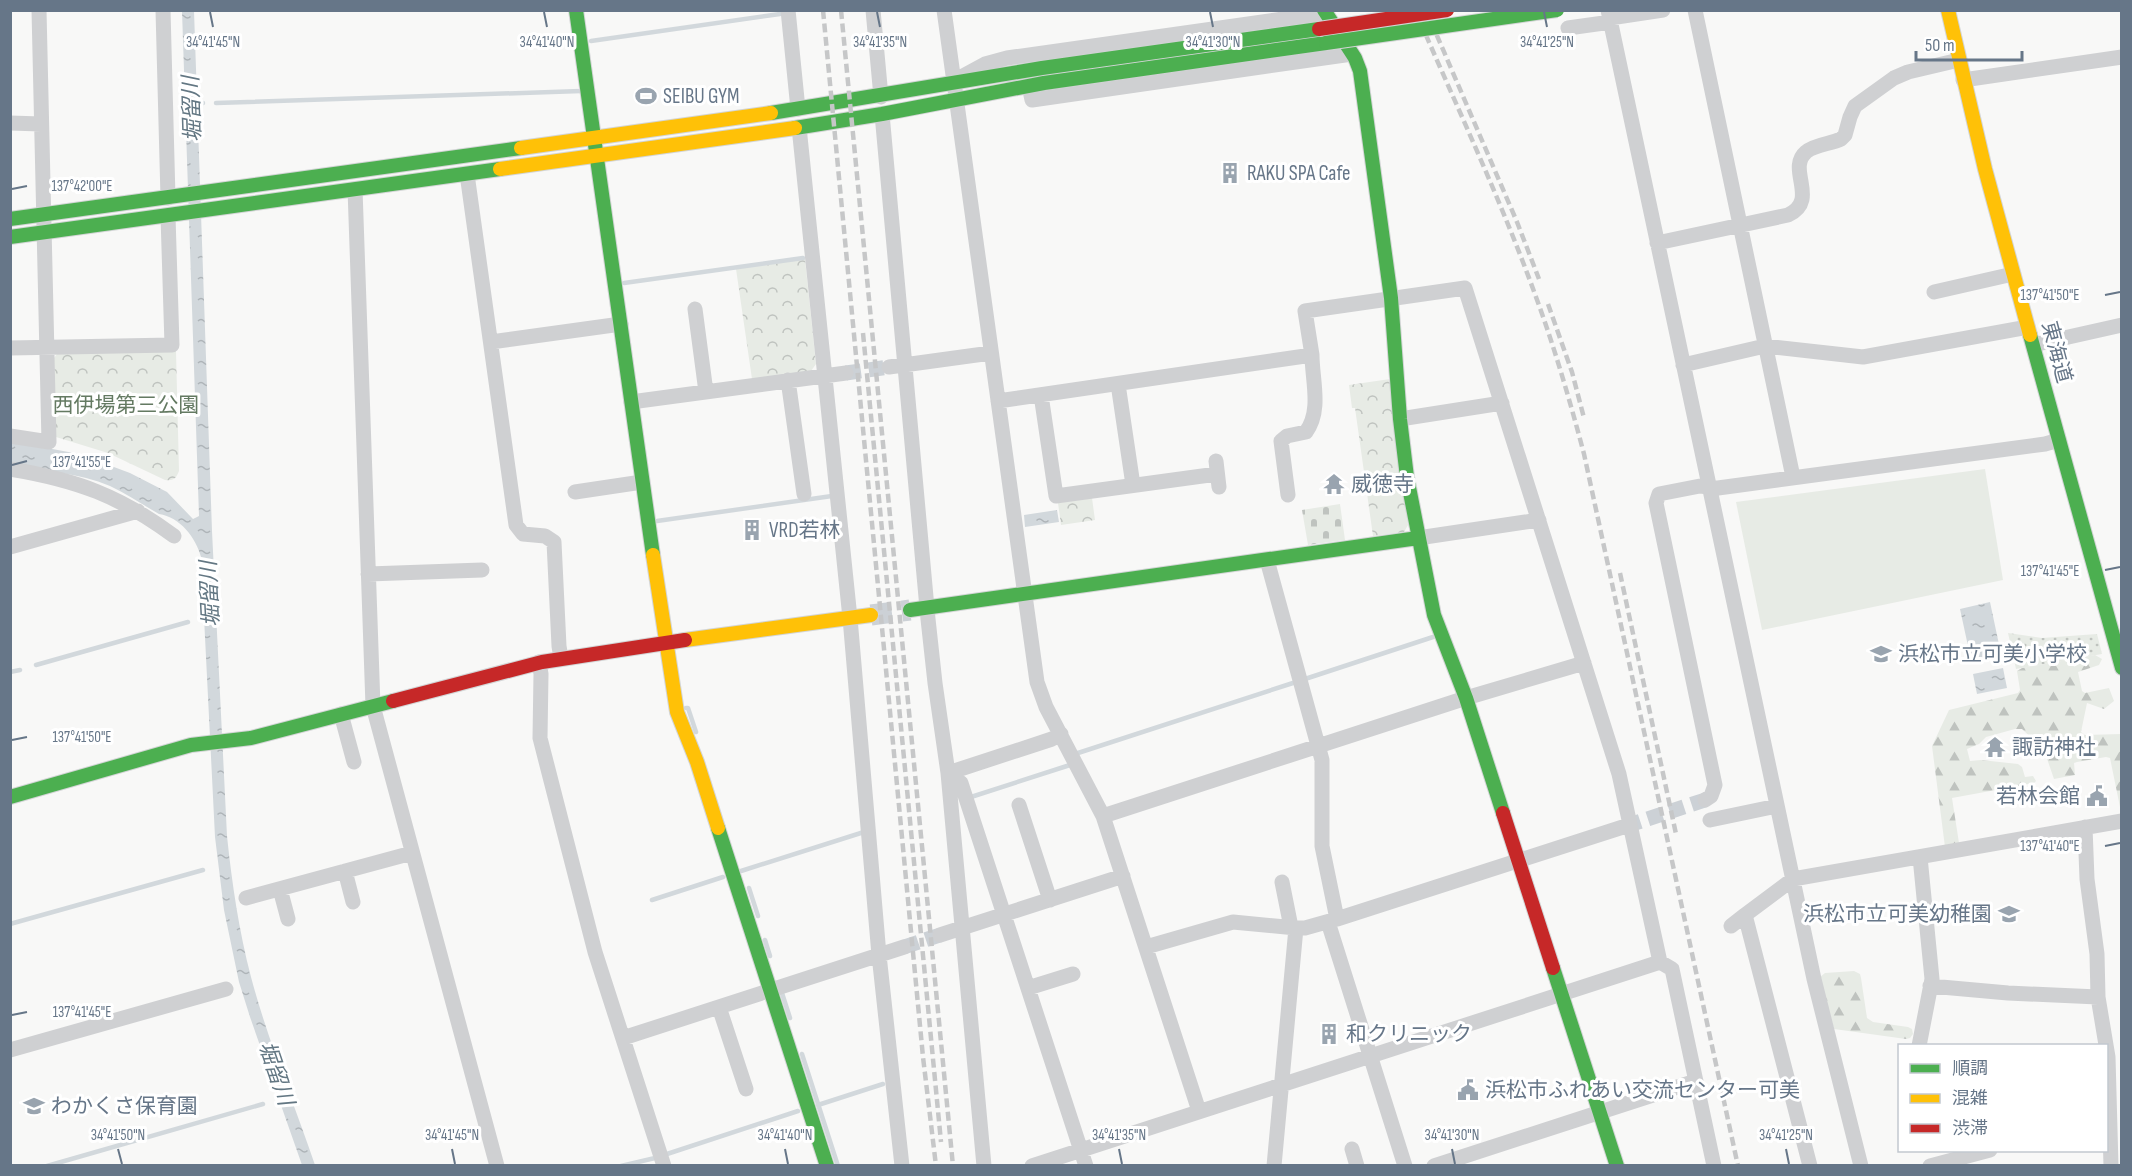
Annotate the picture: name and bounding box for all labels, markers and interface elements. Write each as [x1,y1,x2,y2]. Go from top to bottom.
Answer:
scale bar [1916,24,2022,62]
text: 34°41'45"N [186,33,240,52]
text: 34°41'40"N [520,33,574,52]
text: 34°41'35"N [853,33,907,52]
text: 34°41'30"N [1186,33,1240,52]
text: 34°41'25"N [1520,33,1574,52]
text: 50 m [1925,35,1955,56]
water label: 堀留川 [178,74,207,142]
sports icon: SEIBU GYM [634,84,658,108]
place label: SEIBU GYM [663,84,739,109]
building icon: RAKU SPA Cafe [1218,161,1242,185]
place label: RAKU SPA Cafe [1247,161,1350,186]
text: 137°42'00"E [51,177,113,196]
text: 137°41'50"E [2020,286,2080,305]
street label: 東海道 [2036,318,2077,386]
park label: 西伊場第三公園 [53,393,200,418]
text: 137°41'55"E [53,453,111,472]
temple icon: 威徳寺 [1322,472,1346,496]
place label: 威徳寺 [1351,472,1414,497]
building icon: VRD若林 [740,518,764,542]
place label: VRD若林 [769,518,840,543]
water label: 堀留川 [195,558,226,628]
text: 137°41'45"E [2021,562,2079,581]
school or university icon: 浜松市立可美小学校 [1869,642,1893,666]
place label: 浜松市立可美小学校 [1898,642,2087,667]
text: 137°41'50"E [52,728,112,747]
temple icon: 諏訪神社 [1983,735,2007,759]
place label: 諏訪神社 [2012,735,2096,760]
place label: 若林会館 [1996,784,2080,809]
public building icon: 若林会館 [2085,784,2109,808]
text: 137°41'40"E [2020,837,2080,856]
place label: 浜松市立可美幼稚園 [1803,902,1992,927]
school or university icon: 浜松市立可美幼稚園 [1997,902,2021,926]
text: 137°41'45"E [53,1003,111,1022]
building icon: 和クリニック [1317,1022,1341,1046]
place label: 和クリニック [1346,1022,1472,1047]
water label: 堀留川 [252,1038,300,1111]
legend [1898,1044,2108,1152]
text: 順調 [1952,1058,1988,1079]
public building icon: 浜松市ふれあい交流センター可美 [1456,1078,1480,1102]
place label: 浜松市ふれあい交流センター可美 [1485,1078,1800,1103]
text: 混雑 [1952,1088,1988,1109]
school or university icon: わかくさ保育園 [22,1094,46,1118]
place label: わかくさ保育園 [51,1094,198,1119]
text: 渋滞 [1952,1118,1988,1139]
text: 34°41'50"N [91,1126,145,1145]
text: 34°41'45"N [425,1126,479,1145]
text: 34°41'40"N [758,1126,812,1145]
text: 34°41'35"N [1092,1126,1146,1145]
text: 34°41'30"N [1425,1126,1479,1145]
text: 34°41'25"N [1759,1126,1813,1145]

